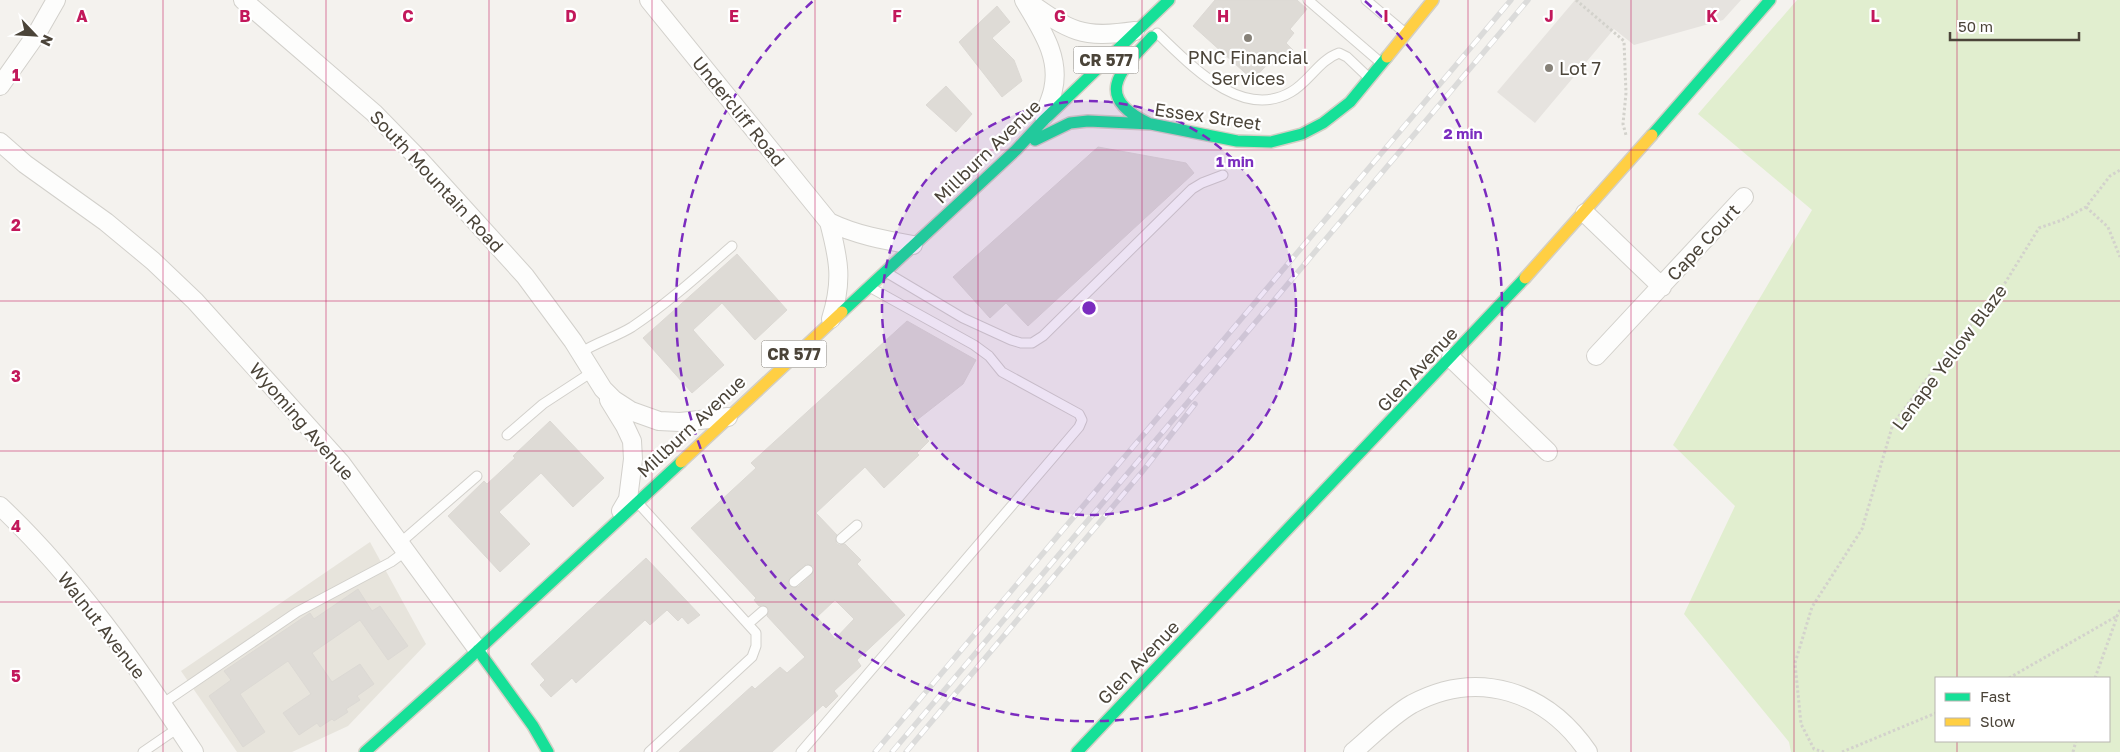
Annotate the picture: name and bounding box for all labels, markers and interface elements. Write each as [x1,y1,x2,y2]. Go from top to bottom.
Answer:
text: A [76,6,88,26]
text: B [239,6,251,26]
text: C [402,6,414,26]
text: D [565,6,577,26]
text: E [729,6,739,26]
text: F [892,6,902,26]
text: G [1054,6,1066,26]
text: H [1217,6,1229,26]
text: I [1383,6,1389,26]
text: J [1544,6,1554,26]
text: K [1706,6,1718,26]
text: L [1870,6,1880,26]
north arrow [10,10,60,60]
scale bar [1950,10,2079,42]
text: 50 m [1958,17,1993,35]
text: N [37,32,57,49]
marker: PNC Financial Services [1242,32,1254,44]
road number: CR 577 [1074,46,1138,74]
place label: PNC Financial Services [1188,46,1309,89]
street label: Undercliff Road [688,52,790,170]
place label: Lot 7 [1559,57,1601,79]
marker: Lot 7 [1543,62,1555,74]
text: 1 [12,65,20,85]
street label: Millburn Avenue [929,94,1045,208]
street label: Essex Street [1153,98,1263,134]
street label: South Mountain Road [366,106,508,256]
text: 2 min [1443,124,1483,142]
text: 1 min [1216,152,1254,170]
street label: Cape Court [1662,199,1744,285]
text: 2 [11,215,21,235]
street label: Lenape Yellow Blaze [1887,280,2011,434]
centre of rings [1080,299,1098,317]
street label: Glen Avenue [1372,322,1462,416]
road number: CR 577 [762,340,826,368]
street label: Wyoming Avenue [245,358,359,484]
text: 3 [11,366,21,386]
street label: Millburn Avenue [632,370,750,482]
text: 4 [11,516,21,536]
street label: Walnut Avenue [53,567,151,683]
street label: Glen Avenue [1093,616,1183,708]
text: 5 [11,666,21,686]
legend [1935,677,2110,742]
text: Fast [1980,687,2011,705]
text: Slow [1980,712,2015,730]

